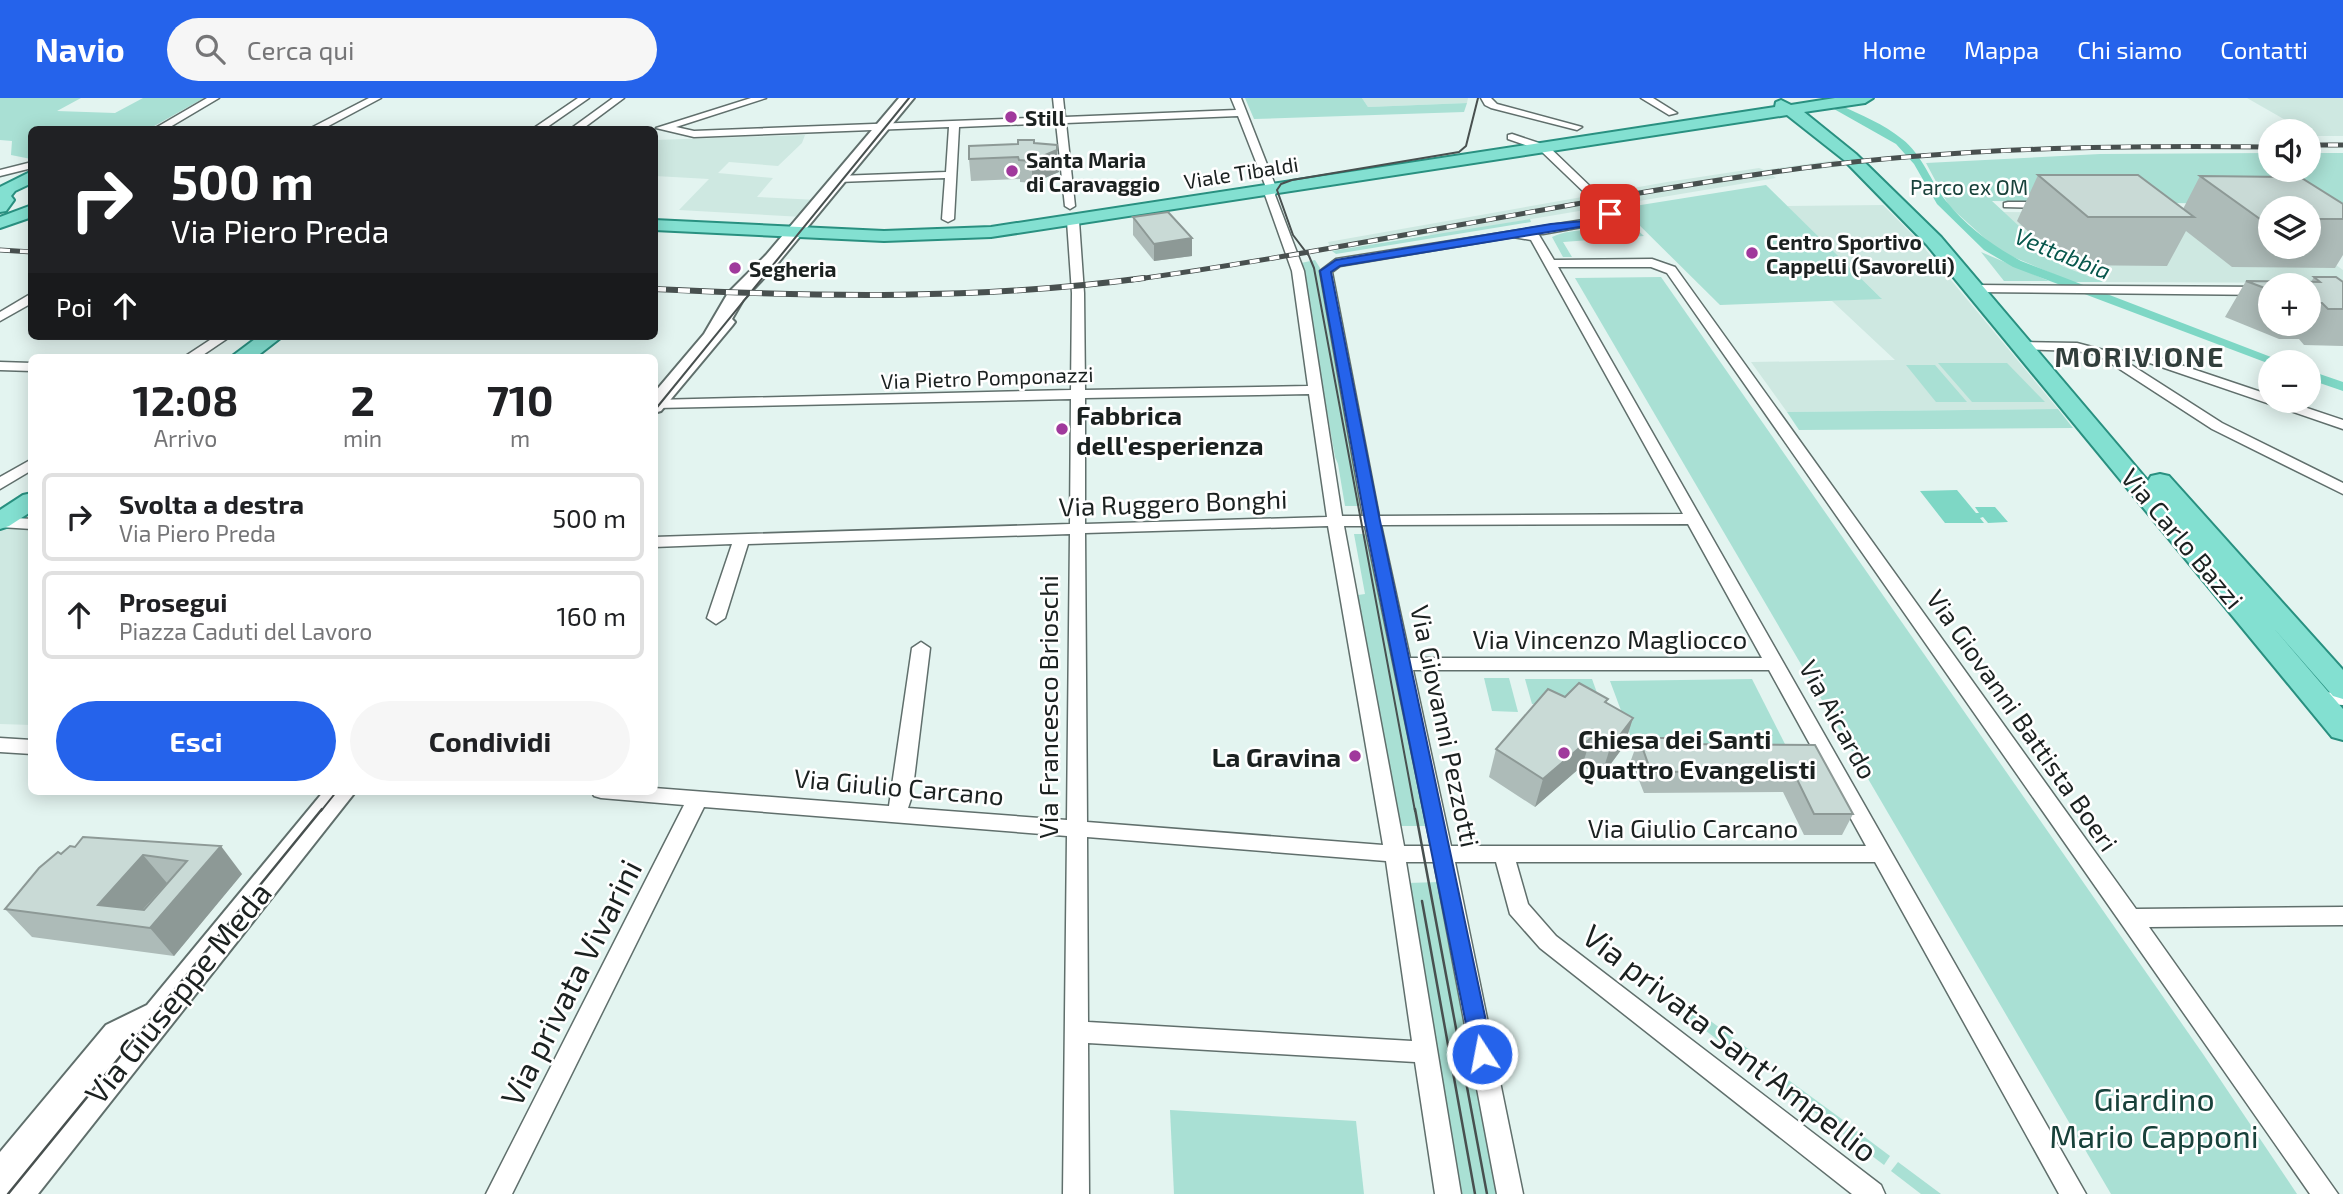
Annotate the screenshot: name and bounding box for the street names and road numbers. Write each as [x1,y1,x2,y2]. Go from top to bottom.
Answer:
street label: Viale Tibaldi [1182,151,1300,193]
street label: Via Pietro Pomponazzi [880,361,1094,393]
street label: Via Carlo Bazzi [2115,462,2251,614]
street label: Via Ruggero Bonghi [1058,483,1288,521]
street label: Via Francesco Brioschi [1032,575,1063,839]
street label: Via Giovanni Battista Boeri [1921,583,2125,857]
street label: Via Giovanni Pezzotti [1405,602,1487,850]
street label: Via Vincenzo Magliocco [1473,623,1747,654]
street label: Via Aicardo [1794,654,1884,784]
street label: Via Giulio Carcano [793,761,1005,811]
street label: Via Giulio Carcano [1588,812,1798,843]
street label: Via privata Vivarini [492,853,648,1111]
street label: Via Giuseppe Meda [76,873,278,1111]
street label: Via privata Sant'Ampellio [1576,915,1886,1169]

